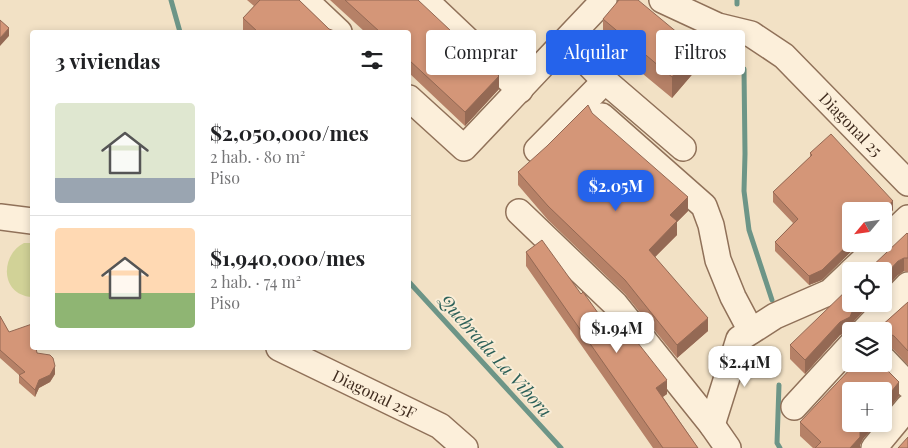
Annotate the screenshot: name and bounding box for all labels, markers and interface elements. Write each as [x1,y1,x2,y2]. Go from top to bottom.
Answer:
chip: Comprar [426,30,536,75]
chip: Alquilar [546,30,646,75]
chip: Filtros [656,30,745,75]
text: 3 viviendas [55,46,160,74]
icon: filters [358,46,386,74]
street label: Diagonal 25 [815,88,887,161]
text: $2,050,000/mes [210,118,369,146]
icon: home [95,123,155,183]
text: 2 hab. · 80 m² [210,146,305,167]
text: Piso [210,167,240,188]
pin: $2.05M [575,170,657,212]
text: $2.05M [589,175,643,196]
north arrow [842,202,892,252]
map controls [842,202,892,432]
text: $1,940,000/mes [210,243,365,271]
icon: home [95,248,155,308]
button: locate [842,262,892,312]
text: 2 hab. · 74 m² [210,271,301,292]
water label: Quebrada La Vibora [433,288,557,422]
text: Piso [210,292,240,313]
pin: $1.94M [576,312,658,354]
text: $1.94M [591,317,643,338]
button: layers [842,322,892,372]
pin: $2.41M [704,346,786,388]
text: $2.41M [719,351,771,372]
street label: Diagonal 25F [329,365,420,423]
button: + [842,382,892,432]

